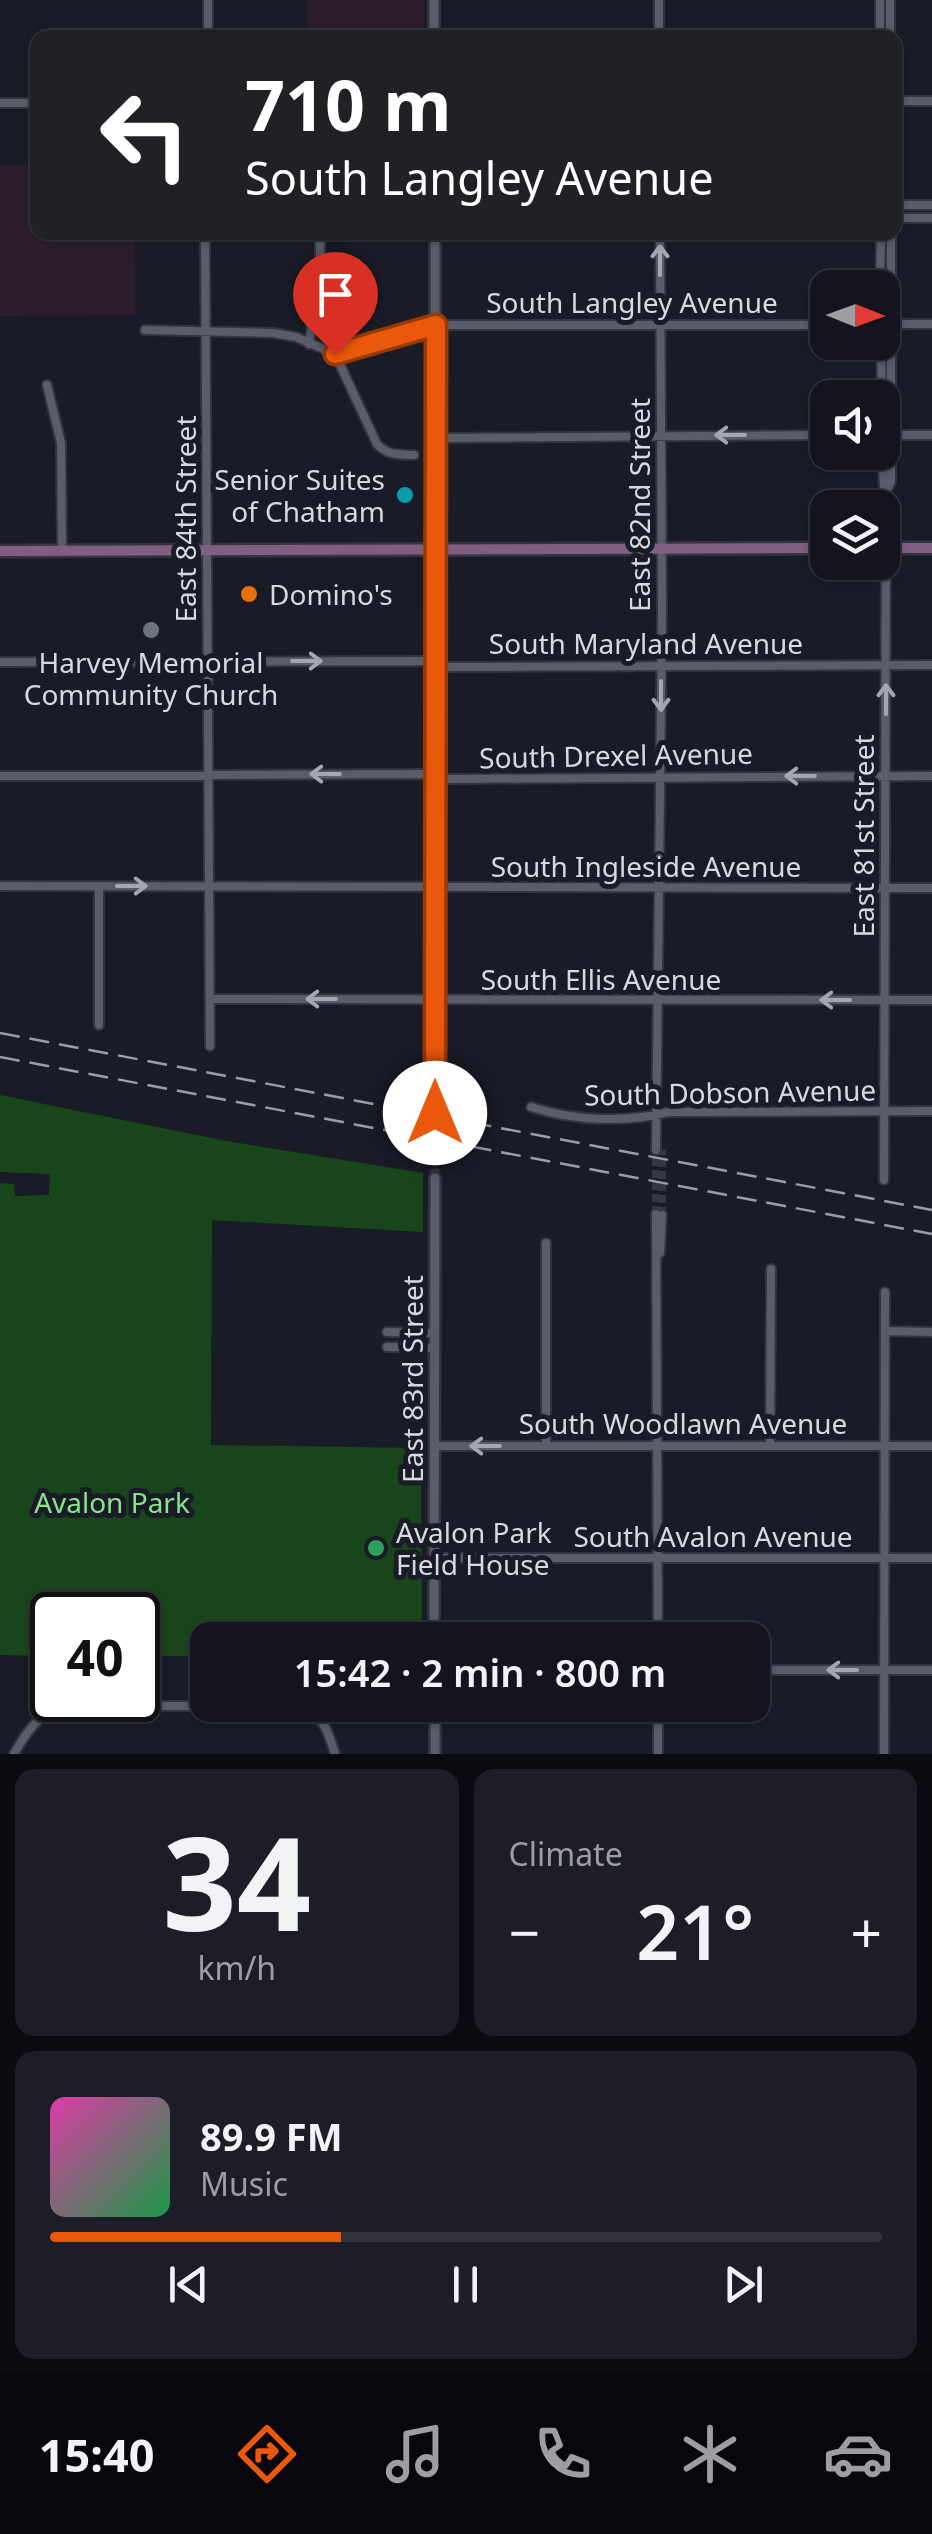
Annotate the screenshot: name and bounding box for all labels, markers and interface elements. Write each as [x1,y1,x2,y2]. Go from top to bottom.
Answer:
text: 710 m [245,56,452,152]
icon: left [80,70,210,200]
text: South Langley Avenue [245,147,714,208]
one-way arrow [650,244,670,276]
pin [293,252,378,355]
icon: arrive [308,267,363,322]
north arrow [810,270,900,360]
map controls [810,270,900,580]
street label: South Langley Avenue [486,283,778,321]
button: sound [810,380,900,470]
street label: East 82nd Street [620,398,658,612]
street label: East 84th Street [166,416,204,622]
one-way arrow [715,426,747,445]
place label: Senior Suites of Chatham [214,460,385,530]
marker: Senior Suites of Chatham [394,484,416,506]
button: layers [810,490,900,580]
place label: Domino's [269,575,393,613]
marker: Domino's [238,583,260,605]
marker: Harvey Memorial Community Church [140,619,162,641]
street label: South Maryland Avenue [489,624,803,662]
place label: Harvey Memorial Community Church [24,643,278,713]
one-way arrow [290,652,323,670]
one-way arrow [652,680,670,712]
one-way arrow [876,684,896,716]
street label: South Drexel Avenue [479,734,753,776]
street label: East 81st Street [844,734,882,938]
one-way arrow [309,764,342,784]
one-way arrow [784,766,816,786]
street label: South Ingleside Avenue [491,847,801,885]
one-way arrow [116,876,148,896]
street label: South Ellis Avenue [481,960,721,998]
one-way arrow [306,989,338,1008]
one-way arrow [819,991,851,1010]
position arrow [383,1061,487,1165]
street label: South Dobson Avenue [584,1070,876,1114]
street label: East 83rd Street [393,1275,431,1483]
street label: South Woodlawn Avenue [519,1404,847,1442]
one-way arrow [469,1436,502,1456]
park label: Avalon Park [34,1483,190,1521]
place label: Avalon Park Field House [396,1513,552,1583]
street label: South Avalon Avenue [573,1517,853,1555]
marker: Avalon Park Field House [365,1537,387,1559]
speed limit sign: 40 [30,1592,160,1722]
text: 15:42 · 2 min · 800 m [294,1646,666,1698]
one-way arrow [827,1660,859,1679]
text: 34 [162,1792,311,1969]
text: Climate [509,1832,623,1875]
text: 21° [636,1880,754,1982]
text: − [509,1894,540,1969]
text: + [851,1894,882,1969]
text: km/h [197,1946,276,1989]
text: 89.9 FM [200,2110,342,2162]
text: Music [200,2162,288,2205]
icon: previous [161,2257,216,2312]
icon: pause [438,2257,493,2312]
icon: next [716,2257,771,2312]
icon: directions [232,2419,302,2489]
icon: music [380,2419,450,2489]
icon: phone [528,2419,598,2489]
icon: climate [675,2419,745,2489]
icon: car [823,2419,893,2489]
text: 15:40 [39,2424,154,2485]

